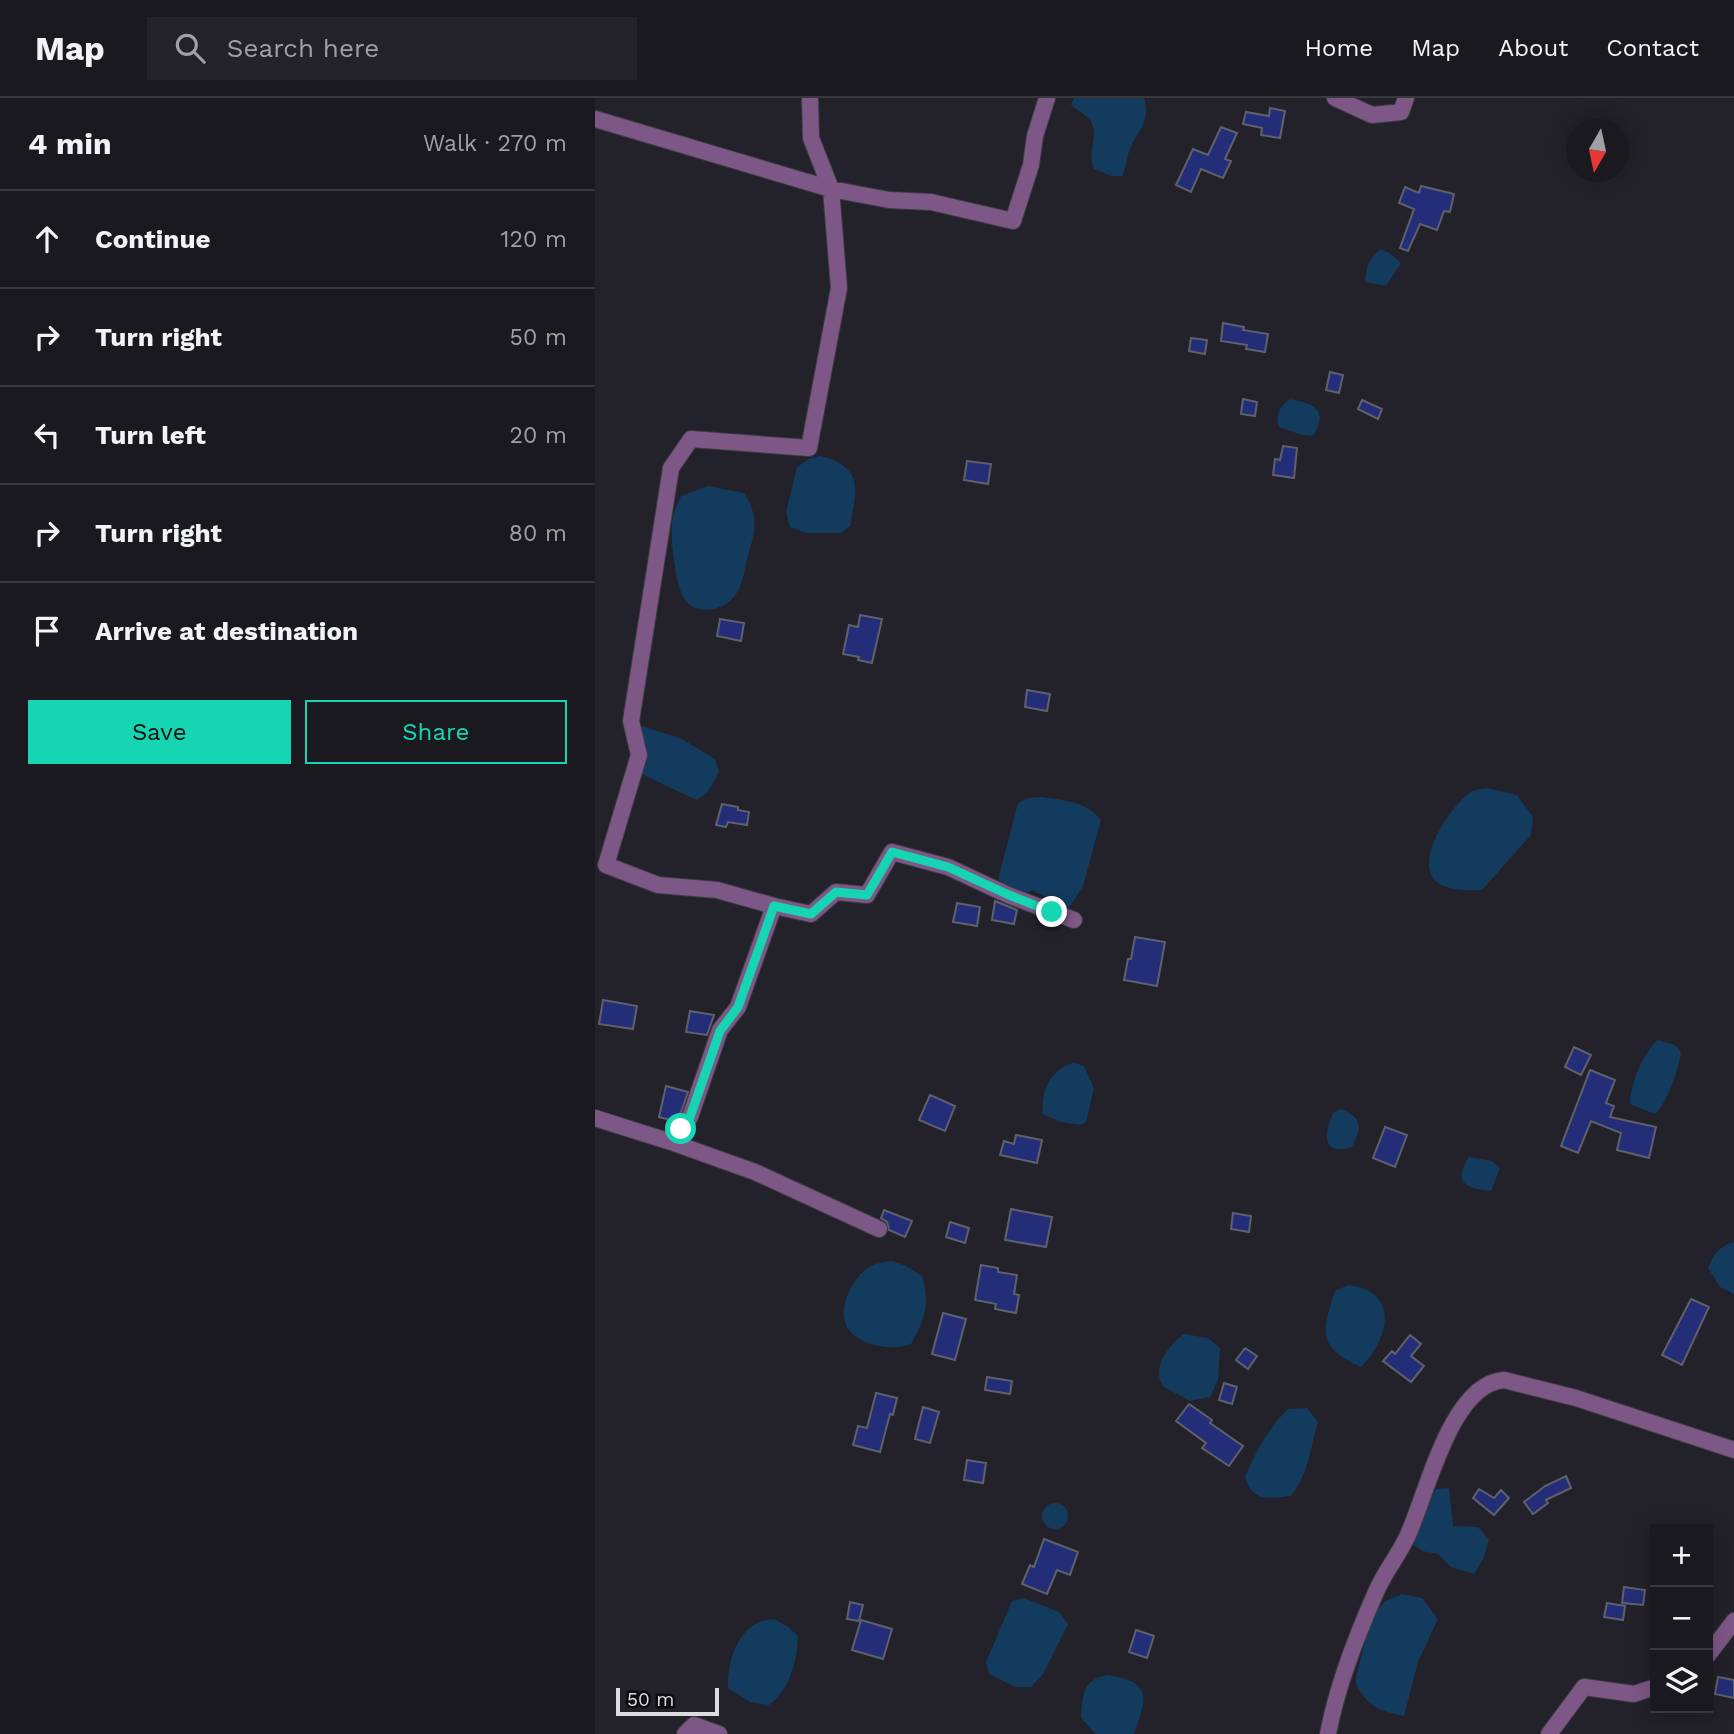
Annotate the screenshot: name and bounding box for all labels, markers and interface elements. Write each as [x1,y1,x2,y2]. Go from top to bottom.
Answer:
search box [147,17,637,80]
text: Map [35,29,105,68]
icon: search [171,29,209,67]
text: Search here [227,33,379,63]
text: Home [1305,34,1373,62]
text: Map [1411,34,1460,62]
text: About [1498,34,1568,62]
text: Contact [1606,34,1699,62]
north arrow [1566,119,1629,182]
text: 4 min [28,126,112,161]
text: Walk · 270 m [423,130,567,157]
icon: ahead [28,220,66,258]
text: Continue [95,224,211,254]
text: 120 m [501,226,567,253]
icon: right [28,318,66,356]
text: Turn right [95,322,222,352]
text: 50 m [510,324,567,351]
icon: left [28,416,66,454]
text: Turn left [95,420,206,450]
text: 20 m [510,422,567,449]
icon: right [28,514,66,552]
text: Turn right [95,518,222,548]
text: 80 m [509,520,567,547]
icon: arrive [28,612,66,650]
text: Arrive at destination [95,616,358,646]
button: Save [28,700,291,764]
button: Share [305,700,567,764]
route end [1036,896,1067,927]
route start [665,1113,696,1144]
map controls [1650,1524,1713,1713]
button: + [1650,1524,1713,1587]
button: − [1650,1587,1713,1650]
button: layers [1650,1650,1713,1713]
scale bar [616,1685,719,1717]
text: 50 m [627,1688,674,1711]

